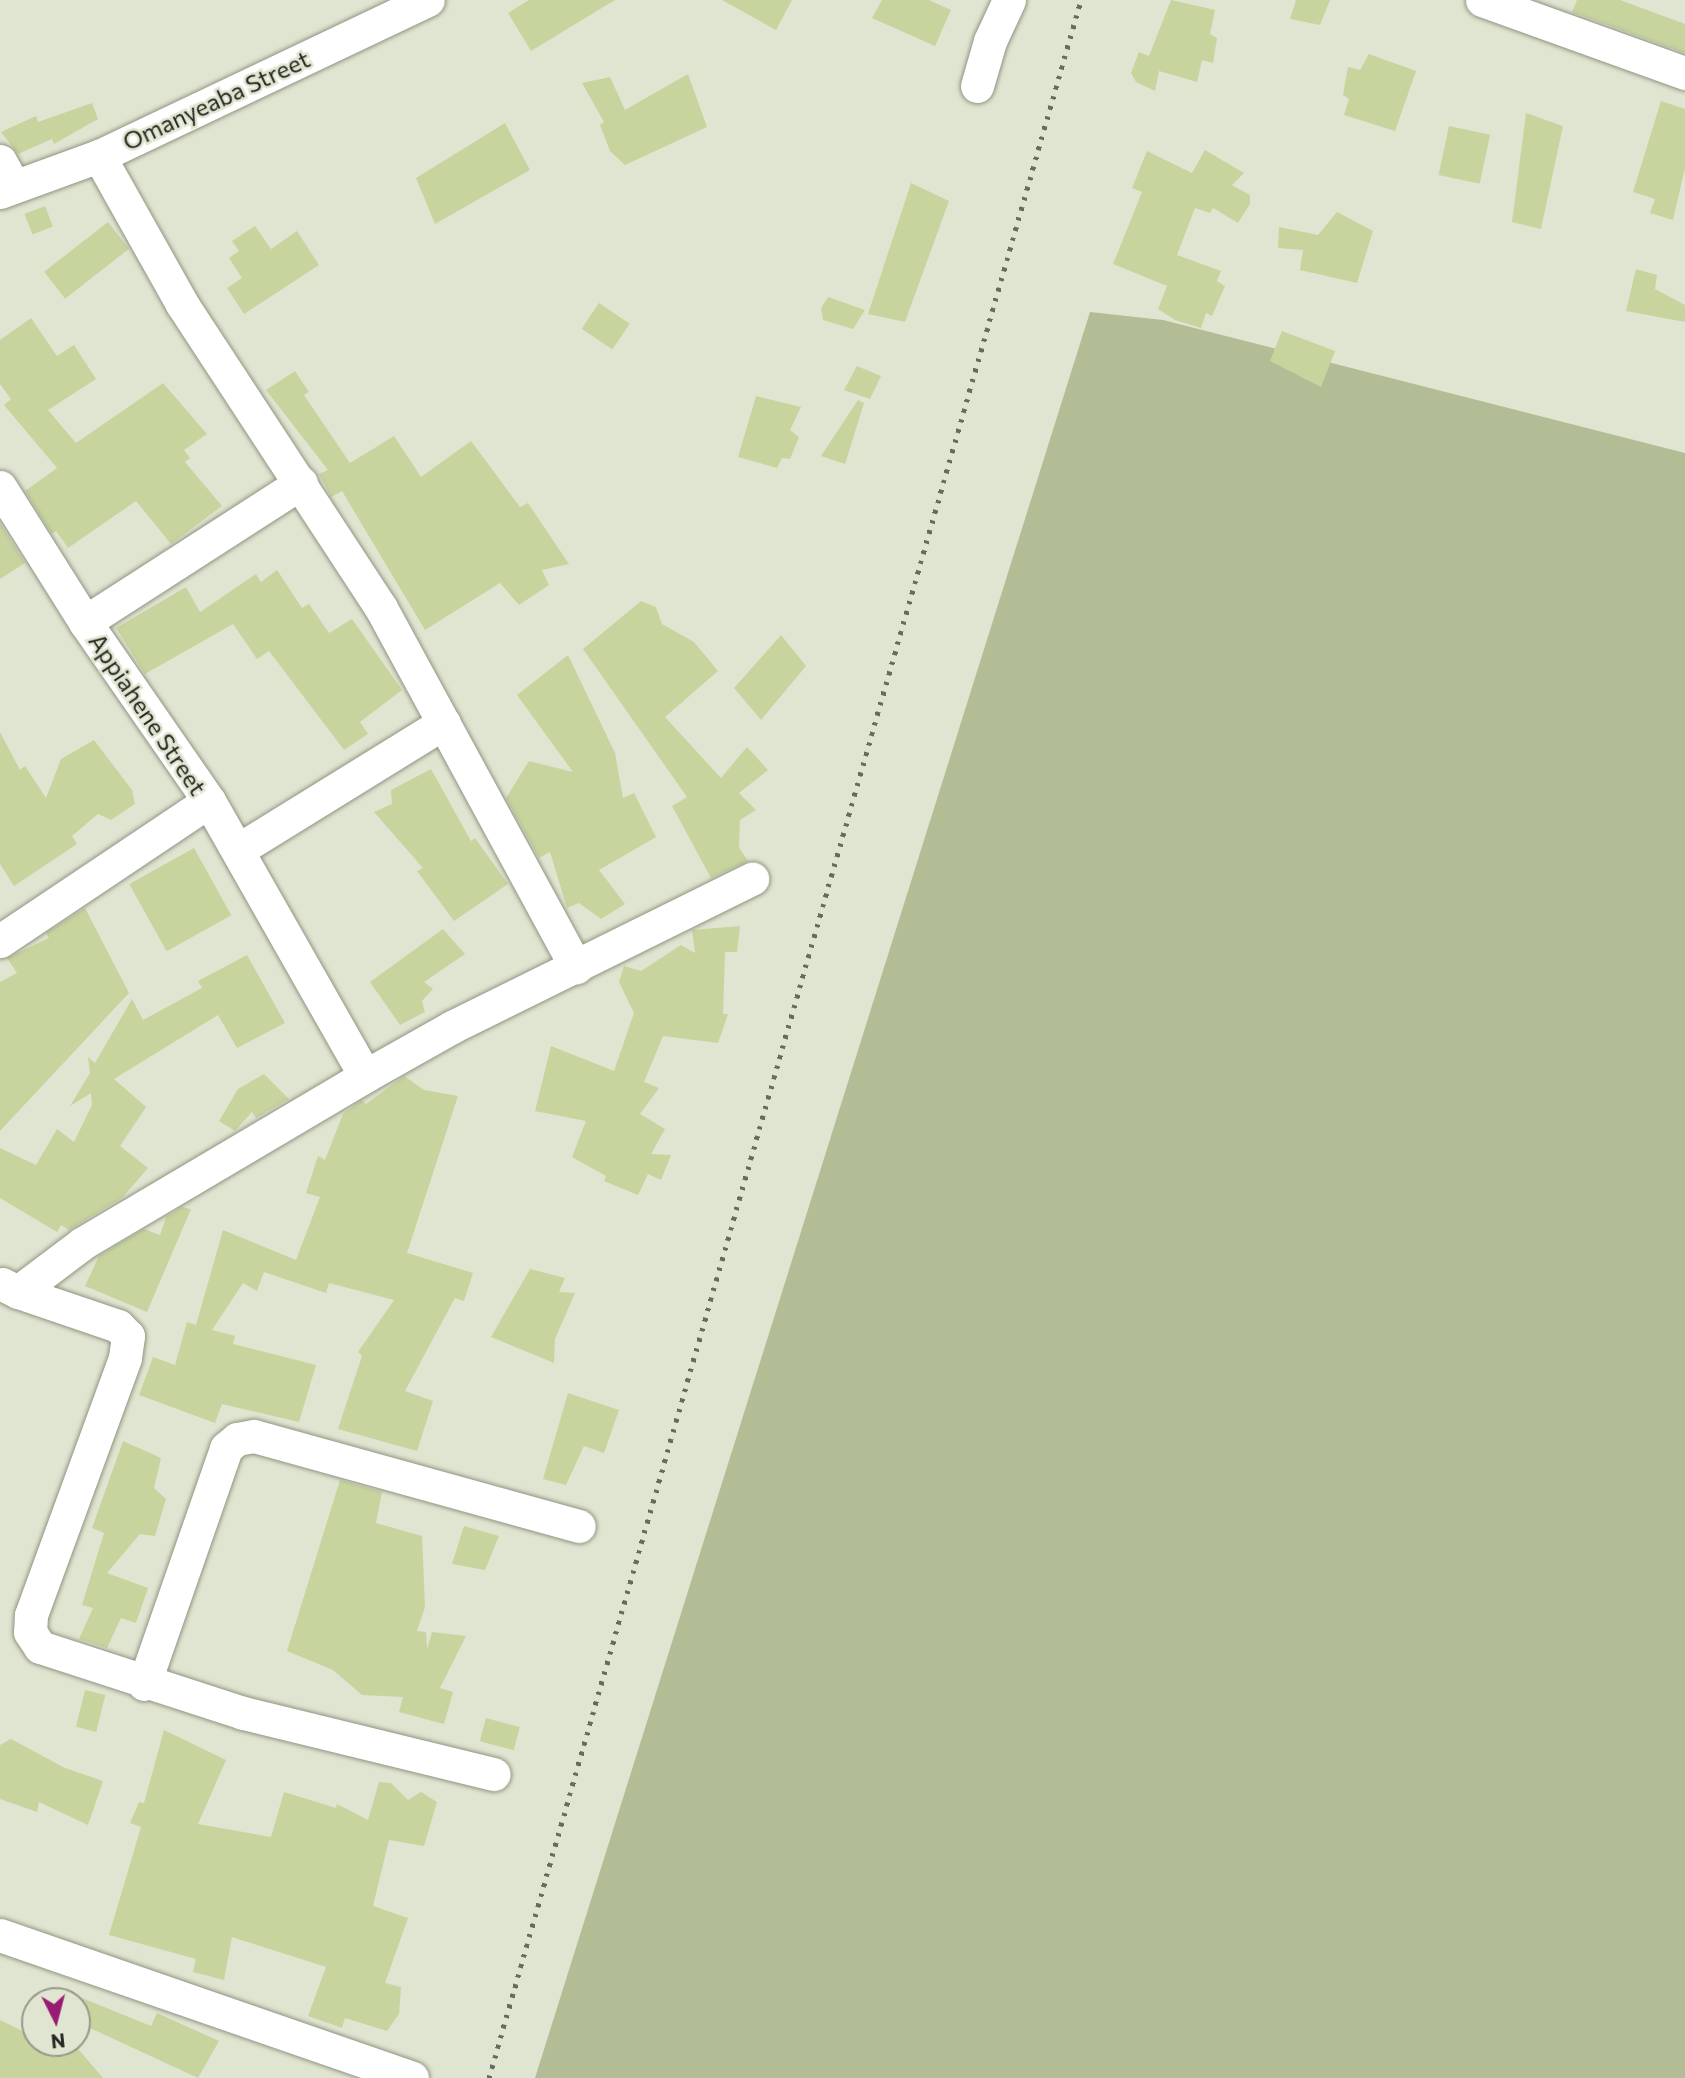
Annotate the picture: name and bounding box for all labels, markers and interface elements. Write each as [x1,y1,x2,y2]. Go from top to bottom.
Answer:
street label: Omanyeaba Street [118,44,314,156]
street label: Appiahene Street [83,628,213,800]
north arrow [21,1987,91,2057]
text: N [50,2029,66,2054]

